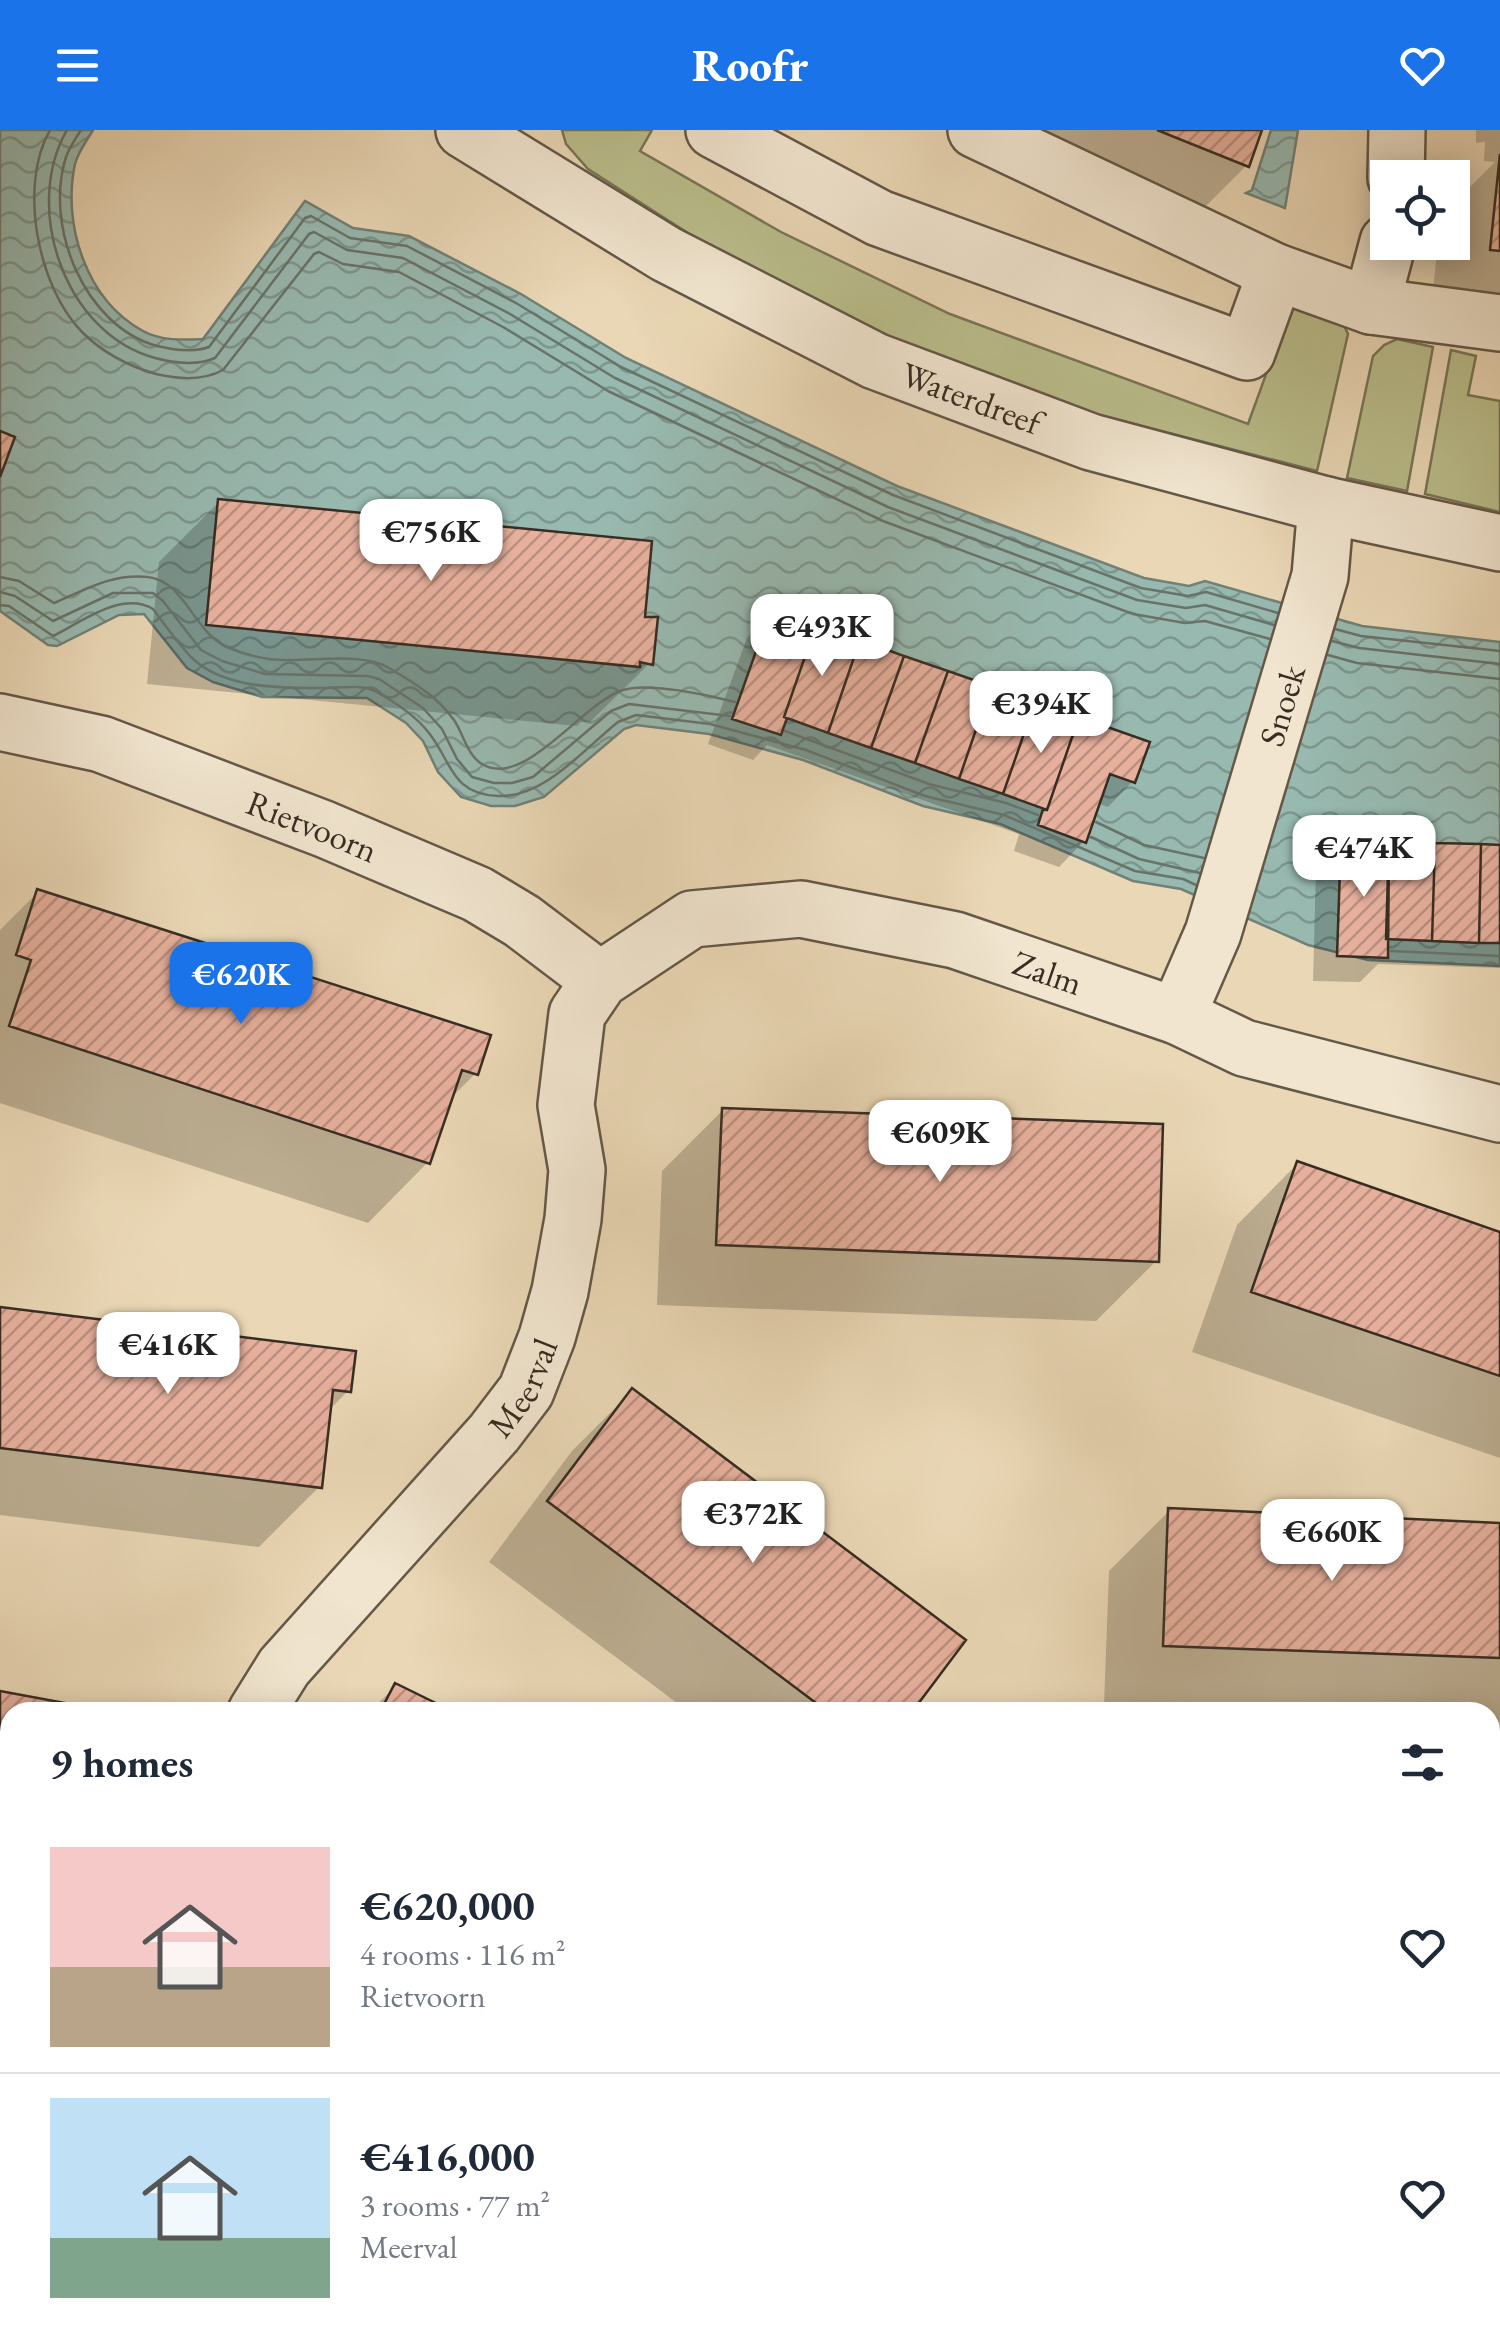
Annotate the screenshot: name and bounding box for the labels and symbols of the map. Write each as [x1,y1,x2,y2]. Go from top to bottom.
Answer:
street label: Waterdreef [895,350,1052,445]
pin: €756K [361,499,501,584]
pin: €493K [752,594,892,679]
street label: Snoek [1248,659,1315,751]
pin: €394K [971,671,1111,756]
street label: Rietvoorn [241,779,385,872]
pin: €474K [1294,815,1434,900]
street label: Zalm [1007,939,1089,1005]
pin: €620K [171,942,311,1027]
pin: €609K [870,1100,1010,1185]
pin: €416K [98,1312,238,1397]
street label: Meerval [477,1331,567,1446]
pin: €372K [683,1481,823,1566]
pin: €660K [1262,1499,1402,1584]

